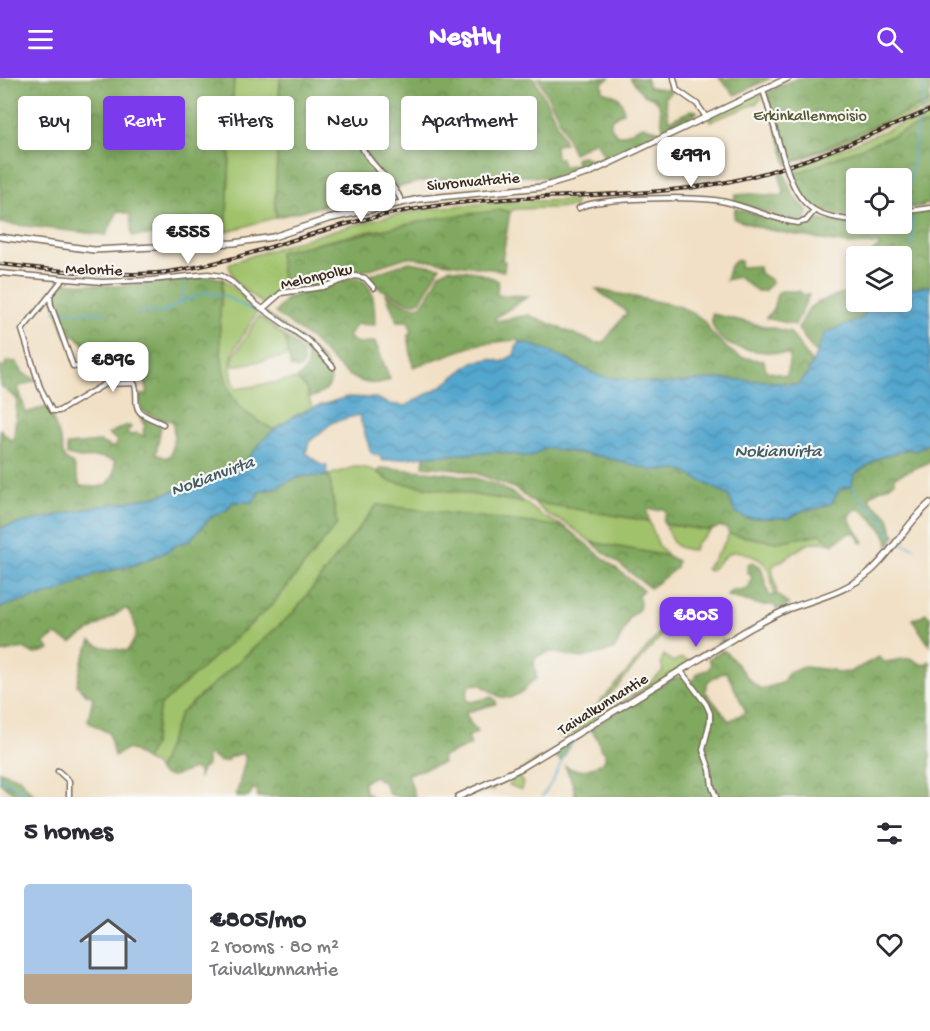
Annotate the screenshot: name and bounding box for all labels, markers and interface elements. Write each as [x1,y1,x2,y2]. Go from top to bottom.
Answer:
icon: menu [24,23,57,56]
text: Nestly [429,23,501,55]
icon: search [873,23,906,56]
chip: Buy [18,96,91,150]
chip: Rent [103,96,185,150]
chip: Filters [197,96,294,150]
chip: New [306,96,389,150]
chip: Apartment [401,96,537,150]
park label: Erkinkallenmoisio [753,108,867,127]
pin: €991 [655,137,727,188]
text: €991 [671,145,711,168]
map controls [846,168,912,312]
button: locate [846,168,912,234]
street label: Siuronvaltatie [426,170,521,197]
pin: €518 [325,172,397,223]
text: €518 [340,180,382,203]
pin: €555 [152,214,224,265]
text: €555 [166,222,210,245]
button: layers [846,246,912,312]
street label: Melontie [65,261,123,282]
street label: Melonpolku [279,261,355,296]
pin: €896 [77,342,149,393]
text: €896 [91,350,135,373]
water label: Nokianvirta [734,442,823,463]
water label: Nokianvirta [168,452,258,502]
pin: €805 [660,597,732,648]
text: €805 [674,605,718,628]
street label: Taivalkunnantie [554,670,653,742]
icon: filters [873,817,906,850]
text: 5 homes [24,818,113,849]
text: €805/mo [210,906,306,937]
icon: home [72,908,144,980]
icon: heart [873,928,906,961]
text: 2 rooms · 80 m² [210,937,339,960]
text: Taivalkunnantie [210,960,338,983]

